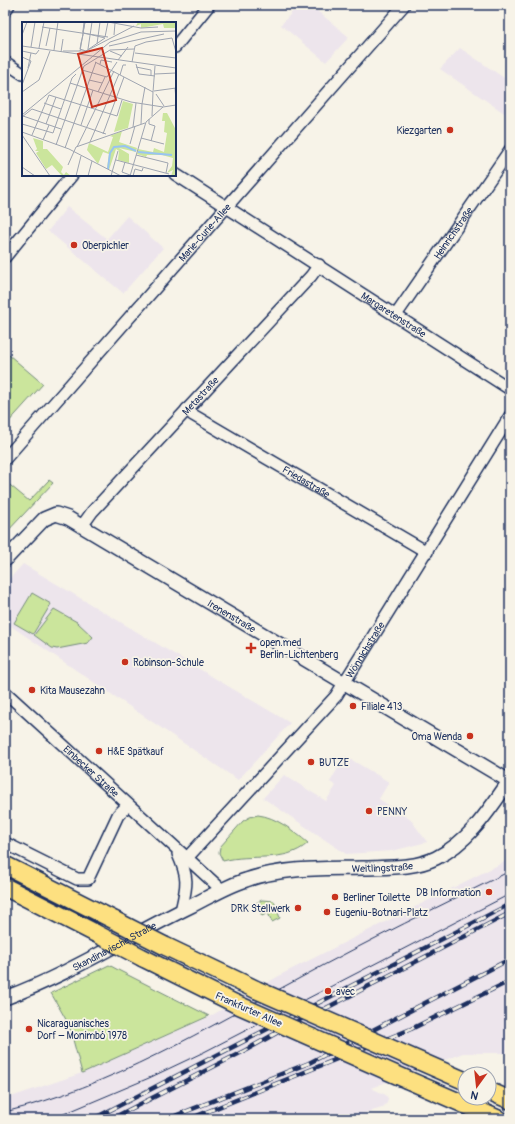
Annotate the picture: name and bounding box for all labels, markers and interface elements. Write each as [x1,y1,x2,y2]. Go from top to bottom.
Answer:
inset map [22,22,176,176]
place label: Kiezgarten [396,125,442,137]
marker: Kiezgarten [445,125,455,135]
street label: Marie-Curie-Allee [176,201,234,264]
street label: Heinrichstraße [432,205,476,262]
marker: Oberpichler [69,240,79,250]
place label: Oberpichler [82,240,129,252]
street label: Margaretenstraße [359,290,428,341]
street label: Metastraße [180,375,222,418]
street label: Friedastraße [280,464,332,501]
street label: Irenenstraße [205,598,258,636]
street label: Wönnichstraße [344,620,388,681]
place label: open.med Berlin-Lichtenberg [260,637,338,661]
marker: open.med Berlin-Lichtenberg [245,642,257,654]
marker: Robinson-Schule [120,657,130,667]
place label: Robinson-Schule [133,657,204,669]
marker: Kita Mausezahn [27,685,37,695]
place label: Kita Mausezahn [40,685,105,697]
marker: Filiale 413 [348,701,358,711]
place label: Filiale 413 [361,701,403,713]
place label: Oma Wenda [411,731,462,743]
marker: Oma Wenda [465,731,475,741]
street label: Einbecker Straße [61,743,121,800]
marker: H&E Spätkauf [94,746,104,756]
place label: H&E Spätkauf [107,746,164,758]
marker: BUTZE [306,757,316,767]
place label: BUTZE [319,757,349,769]
marker: PENNY [364,806,374,816]
place label: PENNY [377,806,407,818]
street label: Weitlingstraße [352,860,414,875]
place label: DB Information [416,887,481,899]
marker: DB Information [484,887,494,897]
marker: Berliner Toilette [330,892,340,902]
place label: Berliner Toilette [343,892,410,904]
place label: DRK Stellwerk [231,903,291,915]
marker: DRK Stellwerk [293,903,303,913]
marker: Eugeniu-Botnari-Platz [322,907,332,917]
place label: Eugeniu-Botnari-Platz [335,907,428,919]
street label: Skandinavische Straße [71,920,159,974]
marker: avec [323,986,333,996]
place label: avec [336,986,355,998]
street label: Frankfurter Allee [213,990,284,1030]
place label: Nicaraguanisches Dorf – Monimbó 1978 [37,1018,127,1042]
marker: Nicaraguanisches Dorf – Monimbó 1978 [24,1024,34,1034]
north arrow [457,1066,497,1106]
text: N [469,1088,480,1102]

